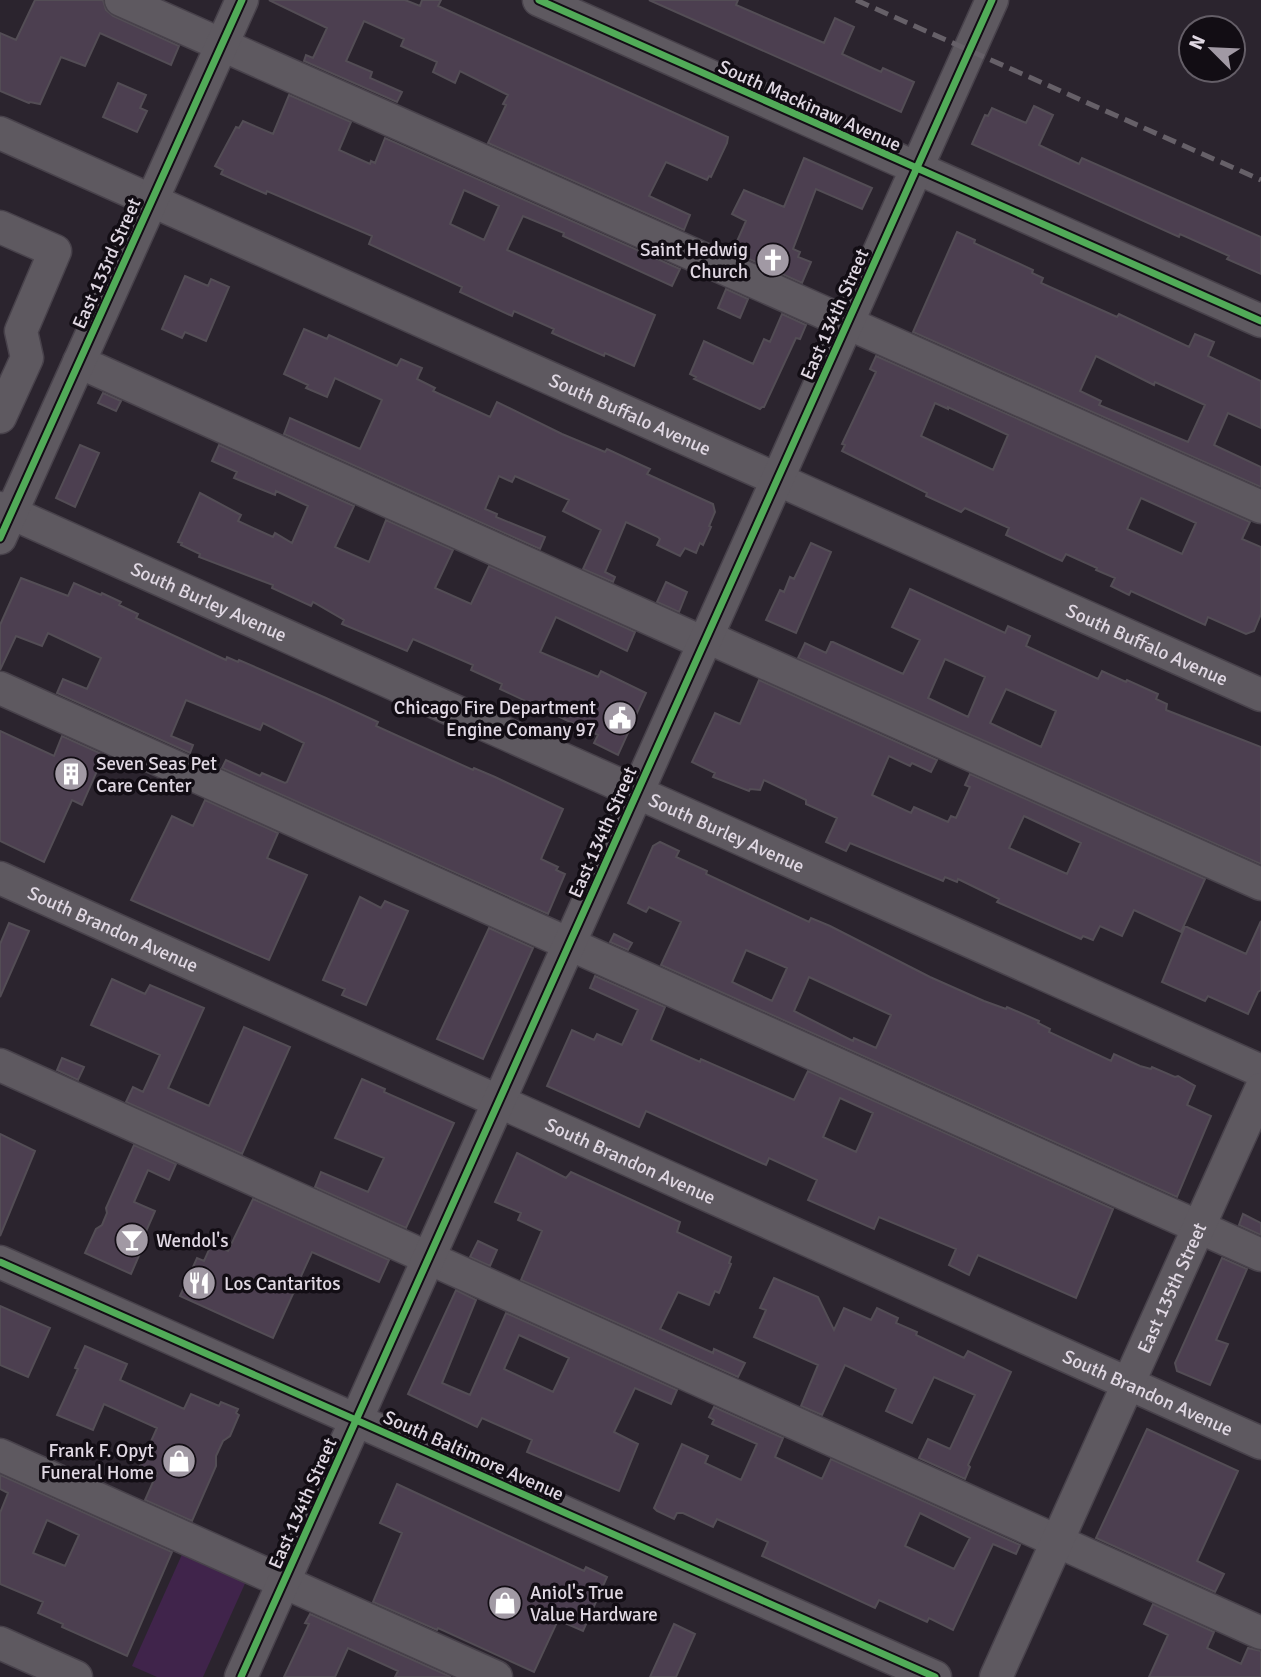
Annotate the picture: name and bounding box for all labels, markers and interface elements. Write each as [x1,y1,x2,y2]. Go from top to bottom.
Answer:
north arrow [1177,14,1247,84]
text: N [1184,32,1211,53]
street label: South Mackinaw Avenue [714,55,905,157]
street label: East 133rd Street [67,194,147,333]
place label: Saint Hedwig Church [640,238,748,284]
church icon: Saint Hedwig Church [754,241,792,279]
street label: East 134th Street [795,245,875,384]
street label: South Buffalo Avenue [545,368,715,461]
street label: South Burley Avenue [127,557,290,648]
street label: South Buffalo Avenue [1062,599,1231,692]
place label: Chicago Fire Department Engine Comany 97 [394,696,596,742]
public building icon: Chicago Fire Department Engine Comany 97 [601,699,639,737]
place label: Seven Seas Pet Care Center [96,752,217,798]
building icon: Seven Seas Pet Care Center [52,755,90,793]
street label: East 134th Street [563,763,643,902]
street label: South Burley Avenue [645,788,808,879]
street label: South Brandon Avenue [24,881,202,978]
street label: South Brandon Avenue [541,1113,719,1210]
street label: East 135th Street [1132,1219,1212,1357]
bar icon: Wendol's [113,1221,151,1259]
place label: Wendol's [156,1229,228,1253]
restaurant icon: Los Cantaritos [180,1264,218,1302]
place label: Los Cantaritos [224,1272,340,1296]
street label: South Brandon Avenue [1059,1345,1237,1442]
street label: South Baltimore Avenue [380,1405,568,1507]
street label: East 134th Street [263,1434,343,1573]
place label: Frank F. Opyt Funeral Home [41,1439,154,1485]
shop icon: Frank F. Opyt Funeral Home [160,1442,198,1480]
place label: Aniol's True Value Hardware [530,1581,658,1627]
shop icon: Aniol's True Value Hardware [486,1584,524,1622]

